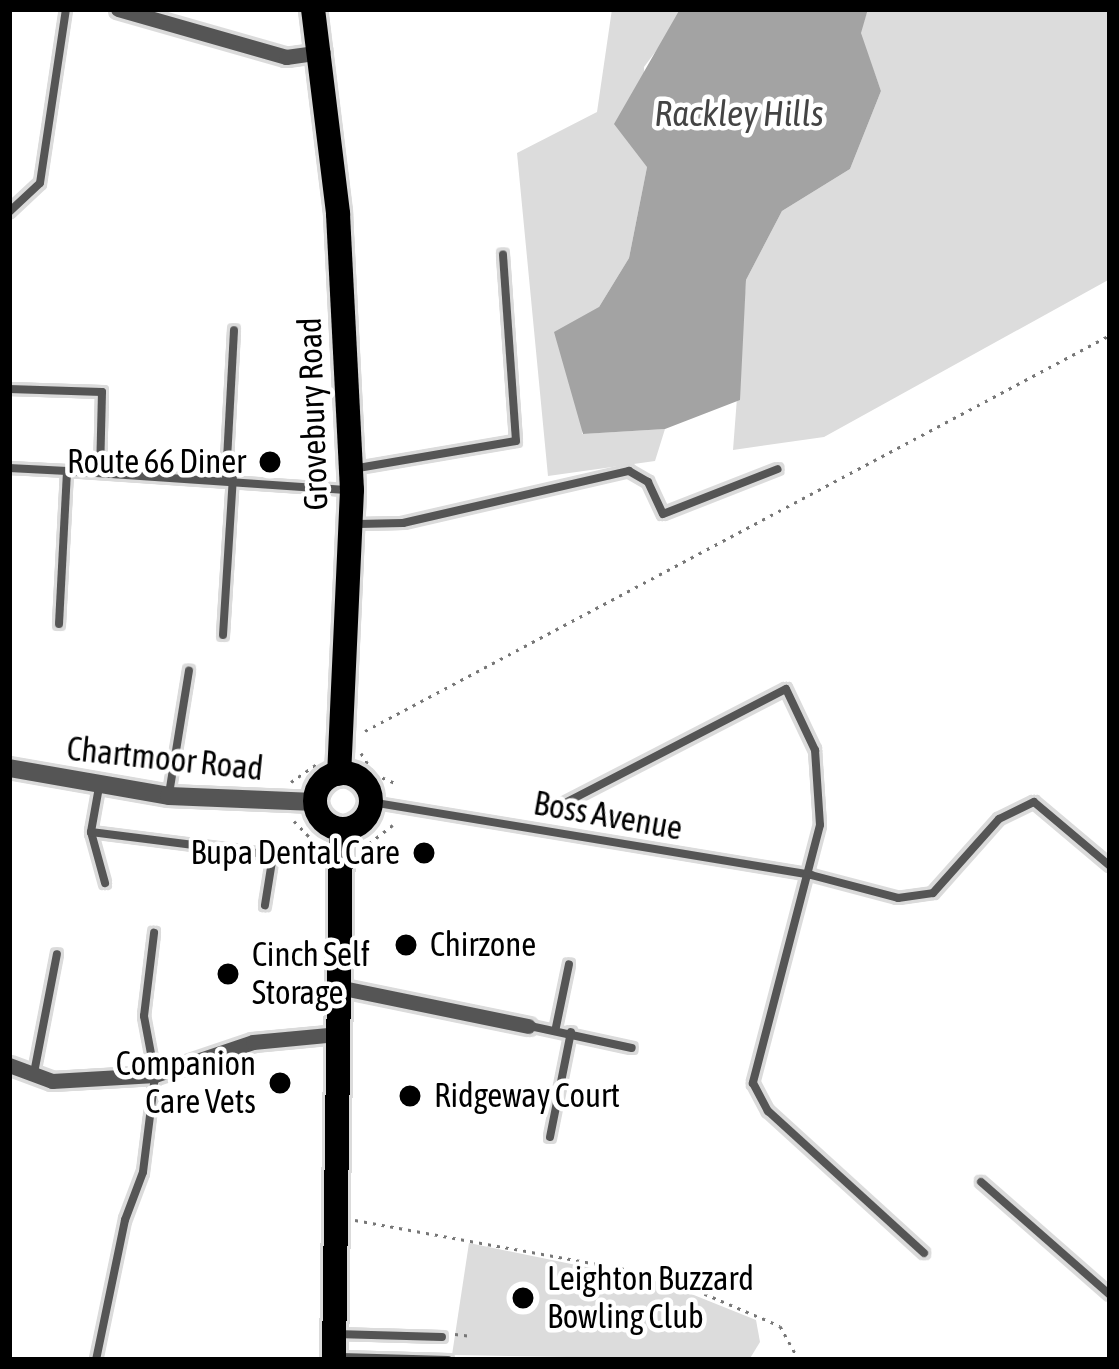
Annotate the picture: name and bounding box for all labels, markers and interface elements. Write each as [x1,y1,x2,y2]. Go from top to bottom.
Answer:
water label: Rackley Hills [654,92,824,136]
street label: Grovebury Road [290,317,336,511]
place label: Route 66 Diner [67,442,246,482]
marker: Route 66 Diner [257,449,283,475]
street label: Chartmoor Road [65,729,265,789]
street label: Boss Avenue [531,783,685,849]
place label: Bupa Dental Care [190,833,400,873]
marker: Bupa Dental Care [411,840,437,866]
place label: Chirzone [430,925,536,965]
marker: Chirzone [393,932,419,958]
place label: Cinch Self Storage [252,935,370,1013]
marker: Cinch Self Storage [215,961,241,987]
place label: Companion Care Vets [116,1044,256,1122]
marker: Companion Care Vets [267,1070,293,1096]
place label: Ridgeway Court [434,1076,620,1116]
marker: Ridgeway Court [397,1083,423,1109]
place label: Leighton Buzzard Bowling Club [547,1259,754,1337]
marker: Leighton Buzzard Bowling Club [510,1285,536,1311]

